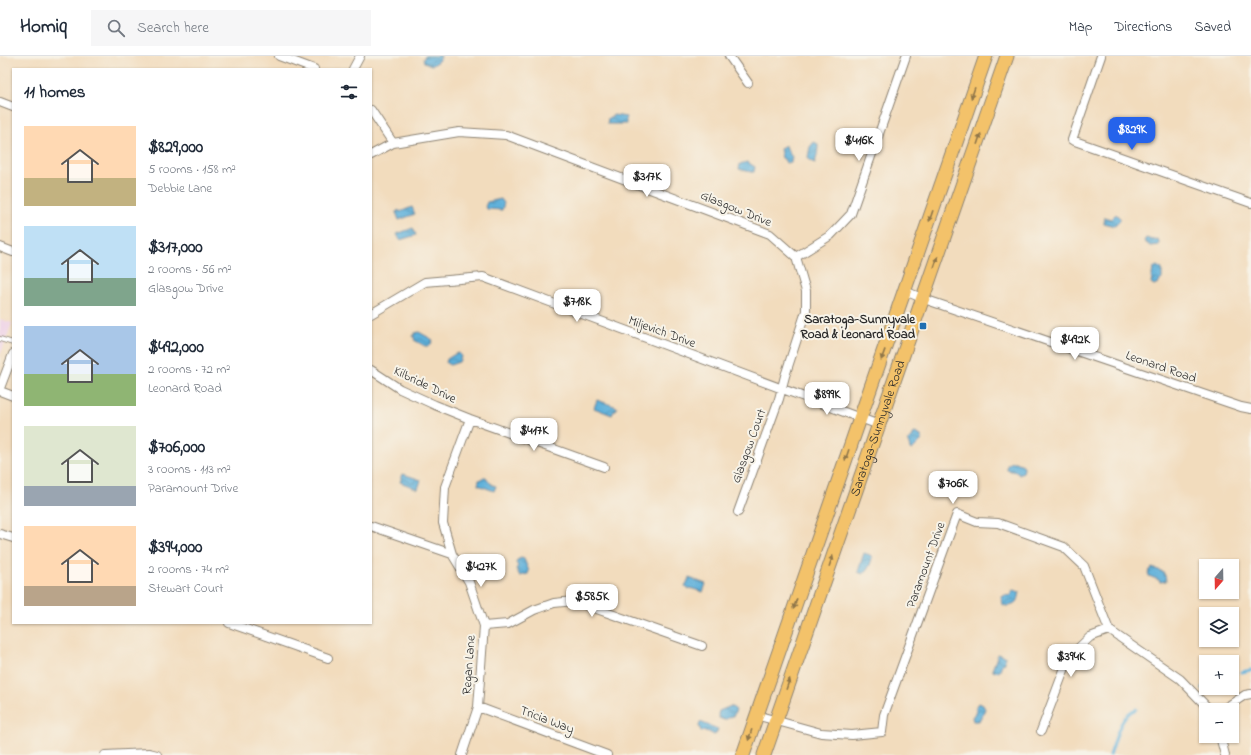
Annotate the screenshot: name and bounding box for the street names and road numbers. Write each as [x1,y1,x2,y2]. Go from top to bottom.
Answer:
street label: Glasgow Drive [697,186,775,233]
street label: Miljevich Drive [626,311,699,353]
street label: Leonard Road [1123,346,1200,388]
street label: Saratoga-Sunnyvale Road [845,357,910,499]
street label: Kilbride Drive [390,362,460,408]
street label: Glasgow Court [727,405,772,486]
street label: Paramount Drive [902,519,950,611]
street label: Regan Lane [457,634,482,695]
street label: Tricia Way [517,701,577,740]

